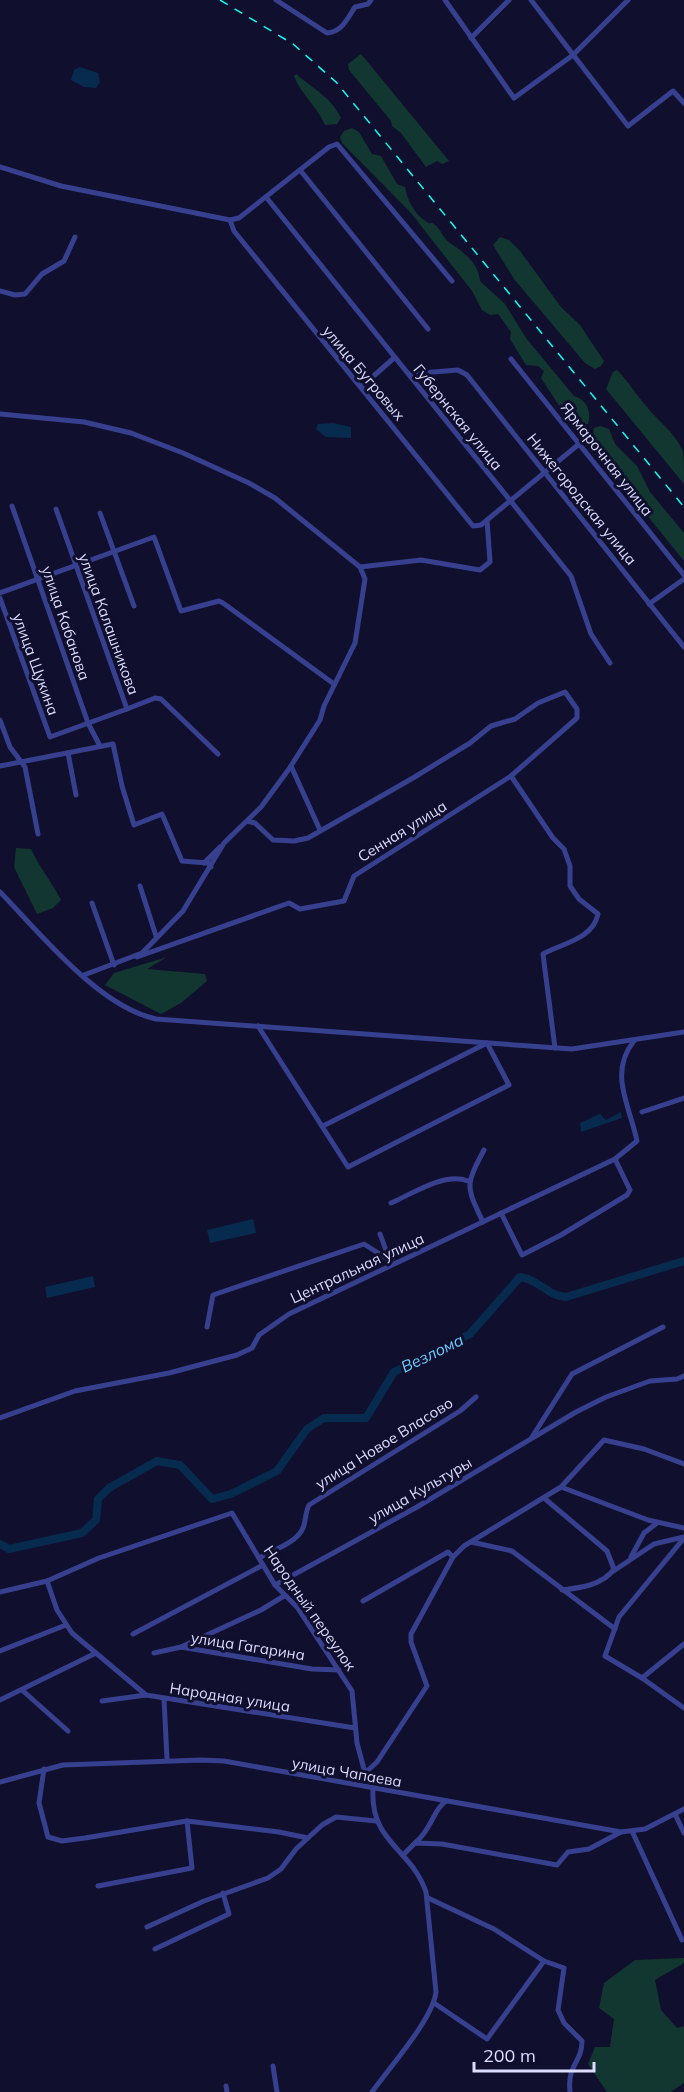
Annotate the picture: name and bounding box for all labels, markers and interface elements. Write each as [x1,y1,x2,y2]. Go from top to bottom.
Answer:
street label: улица Бугровых [319,322,409,424]
street label: Губернская улица [409,360,507,474]
street label: Ярмарочная улица [557,398,657,520]
street label: Нижегородская улица [523,429,641,569]
street label: улица Калашникова [75,551,143,697]
street label: улица Кабанова [38,563,94,683]
street label: улица Щукина [9,610,63,718]
street label: Сенная улица [354,796,450,866]
street label: Центральная улица [287,1229,427,1307]
water label: Везлома [397,1329,467,1377]
street label: улица Новое Власово [312,1393,456,1493]
street label: улица Культуры [365,1453,475,1527]
street label: Народный переулок [260,1542,361,1675]
street label: улица Гагарина [190,1628,306,1664]
street label: Народная улица [168,1678,292,1716]
street label: улица Чапаева [291,1753,403,1791]
scale bar [474,2035,594,2073]
text: 200 m [483,2044,536,2067]

